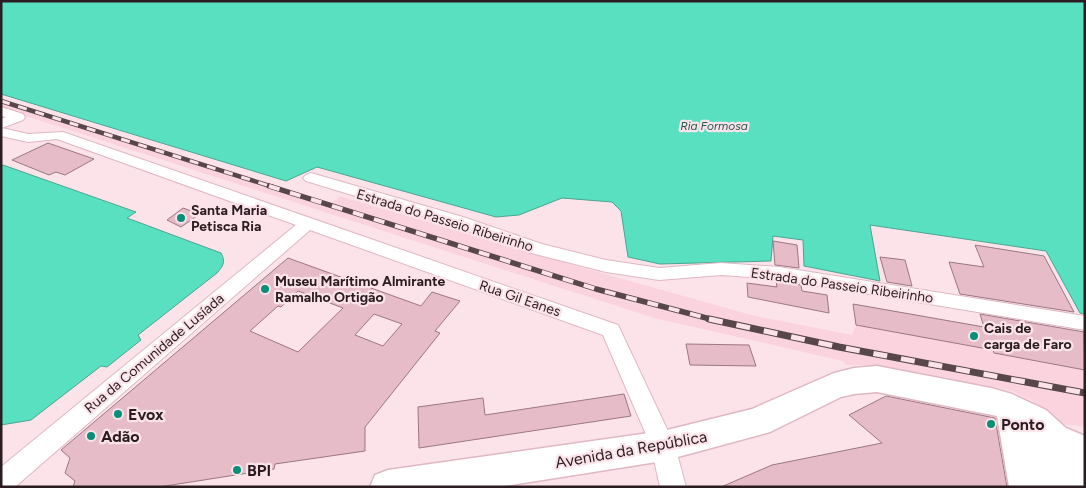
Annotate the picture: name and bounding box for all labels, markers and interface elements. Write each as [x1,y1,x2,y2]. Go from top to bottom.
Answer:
water label: Ria Formosa [680,119,748,133]
street label: Estrada do Passeio Ribeirinho [354,185,535,256]
place label: Santa Maria Petisca Ria [191,202,267,235]
marker: Santa Maria Petisca Ria [175,212,187,224]
street label: Estrada do Passeio Ribeirinho [750,264,934,307]
place label: Museu Marítimo Almirante Ramalho Ortigão [275,273,445,306]
street label: Rua Gil Eanes [477,277,563,320]
marker: Museu Marítimo Almirante Ramalho Ortigão [259,283,271,295]
street label: Rua da Comunidade Lusíada [81,290,228,417]
place label: Cais de carga de Faro [984,320,1072,353]
marker: Cais de carga de Faro [968,330,980,342]
place label: Evox [128,405,164,424]
marker: Evox [112,408,124,420]
place label: Ponto [1001,415,1044,434]
marker: Ponto [985,418,997,430]
place label: Adão [101,427,140,446]
street label: Avenida da República [554,427,708,472]
marker: Adão [85,430,97,442]
place label: BPI [247,461,271,480]
marker: BPI [231,464,243,476]

